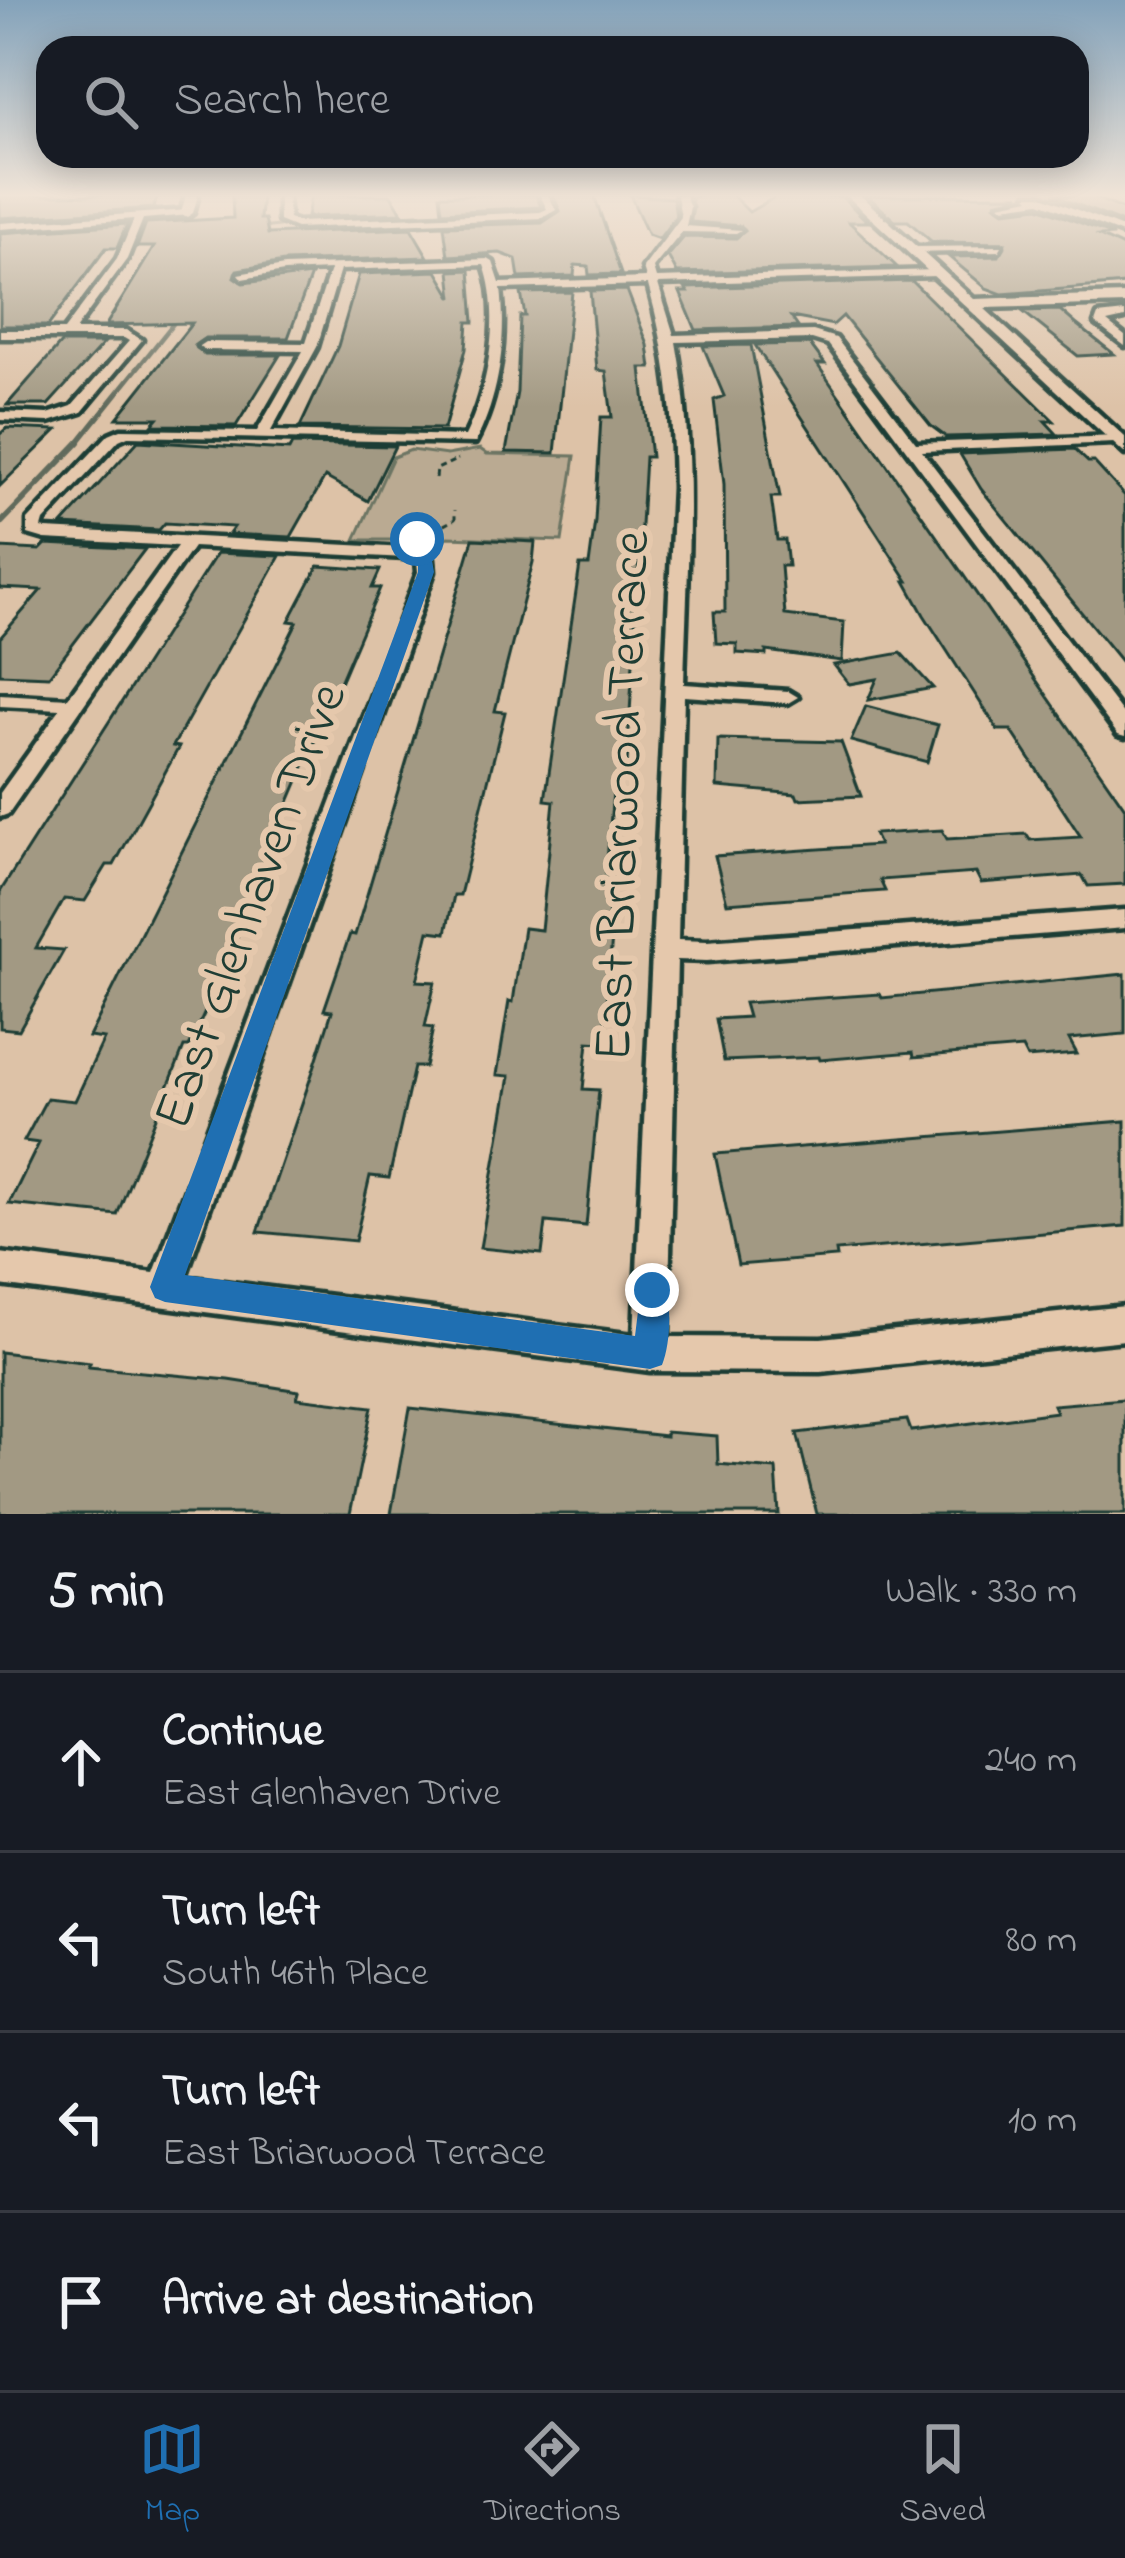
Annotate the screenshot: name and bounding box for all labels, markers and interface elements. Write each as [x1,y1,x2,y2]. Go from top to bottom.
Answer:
search box [36,36,1089,168]
icon: search [78,69,144,135]
text: Search here [174,69,390,135]
route start [390,512,444,566]
street label: East Briarwood Terrace [577,529,673,1062]
street label: East Glenhaven Drive [136,673,370,1141]
route end [625,1263,679,1317]
text: 5 min [48,1555,164,1630]
text: Walk · 330 m [885,1564,1077,1621]
text: Continue [162,1700,323,1766]
icon: ahead [48,1729,114,1795]
text: 240 m [985,1733,1077,1790]
text: East Glenhaven Drive [162,1766,501,1823]
text: Turn left [162,1880,320,1946]
icon: left [48,1909,114,1975]
text: 80 m [1006,1913,1077,1970]
text: South 46th Place [162,1946,428,2003]
text: Turn left [162,2060,320,2126]
icon: left [48,2089,114,2155]
text: 10 m [1008,2093,1077,2150]
text: East Briarwood Terrace [162,2126,545,2183]
icon: arrive [48,2269,114,2335]
text: Arrive at destination [162,2269,533,2335]
tab: Map [139,2416,205,2536]
tab: Directions [484,2416,621,2536]
tab: Saved [900,2416,986,2536]

